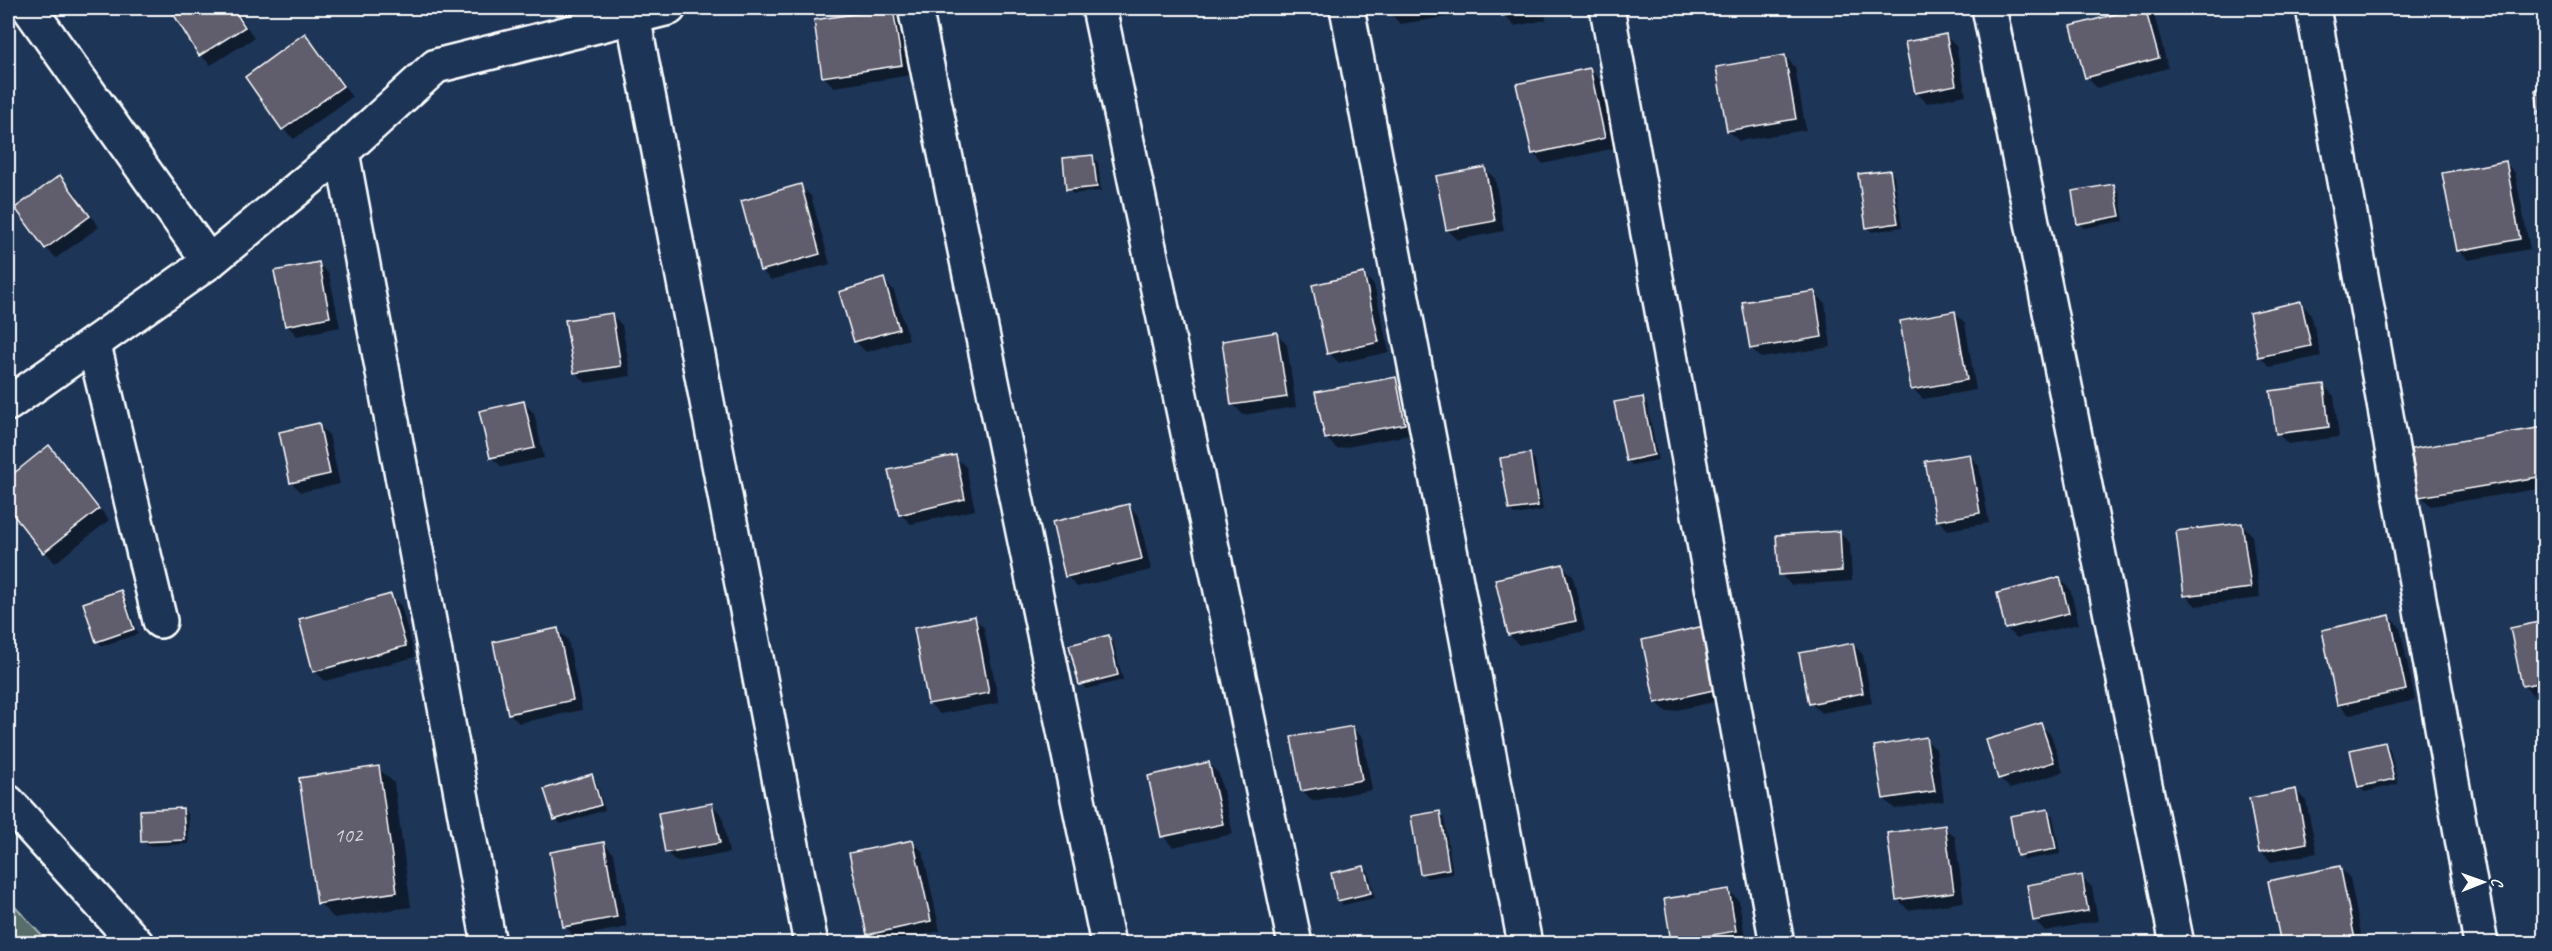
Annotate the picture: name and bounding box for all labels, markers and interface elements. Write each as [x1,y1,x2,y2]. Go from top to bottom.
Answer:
house number: 102 [334,822,364,848]
north arrow [2453,852,2513,912]
text: С [2487,878,2507,888]

